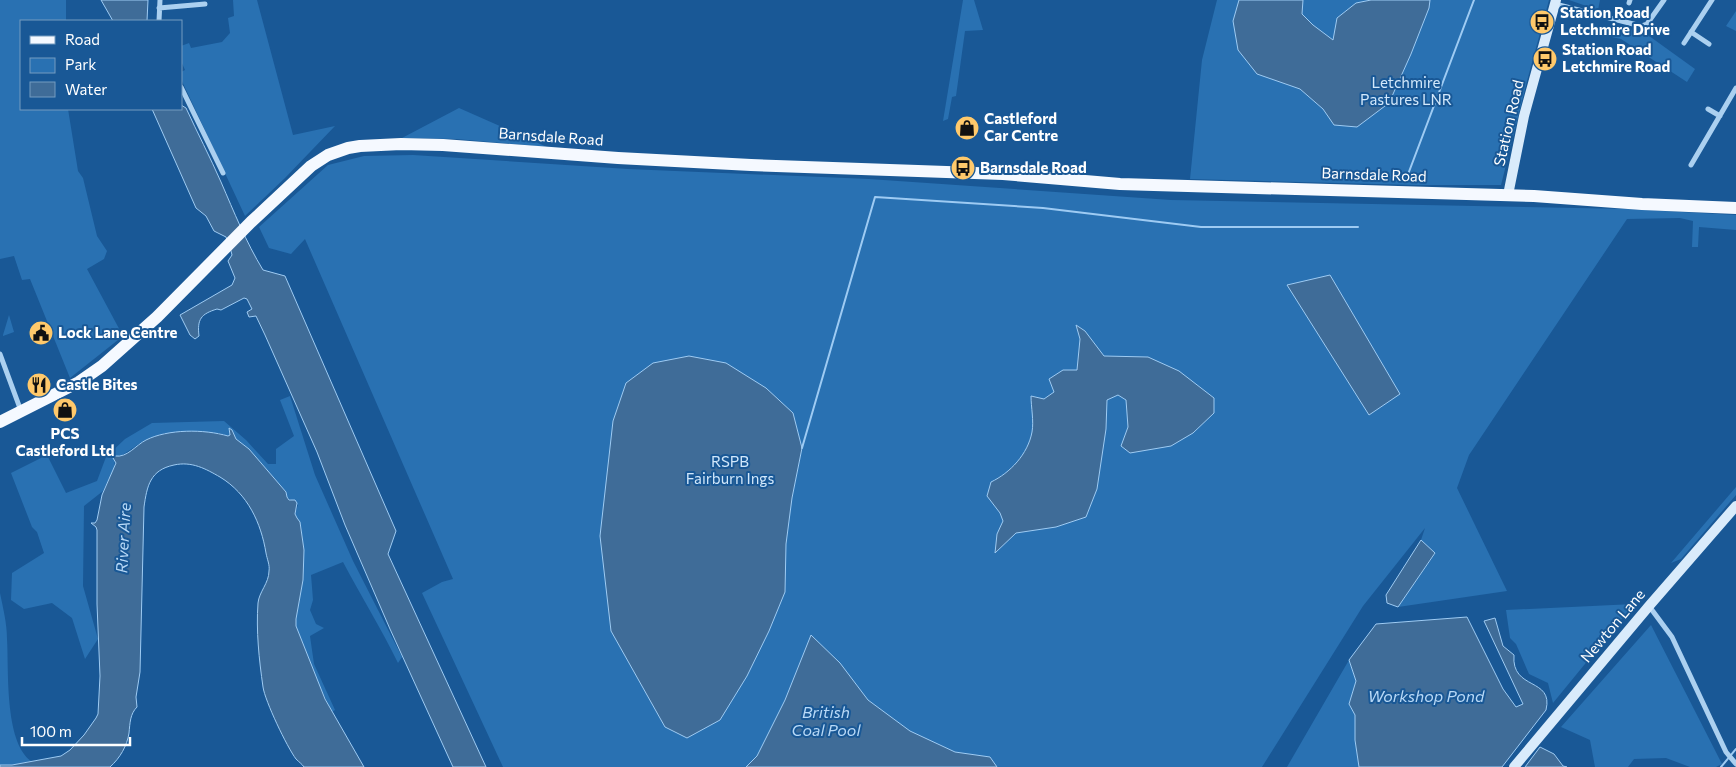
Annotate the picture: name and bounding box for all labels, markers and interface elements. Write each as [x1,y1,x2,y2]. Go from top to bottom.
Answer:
place label: Station Road Letchmire Drive [1560,3,1670,38]
bus stop icon: Station Road Letchmire Drive [1529,9,1555,35]
legend [20,20,182,110]
text: Road [65,30,100,48]
place label: Station Road Letchmire Road [1562,40,1670,75]
bus stop icon: Station Road Letchmire Road [1532,46,1558,72]
text: Park [65,55,96,73]
park label: Letchmire Pastures LNR [1360,73,1452,108]
street label: Station Road [1489,78,1527,168]
text: Water [65,80,107,98]
place label: Castleford Car Centre [984,109,1058,144]
shop icon: Castleford Car Centre [954,115,980,141]
street label: Barnsdale Road [498,123,604,149]
bus stop icon: Barnsdale Road [950,155,976,181]
place label: Barnsdale Road [980,158,1087,176]
street label: Barnsdale Road [1321,163,1427,185]
public building icon: Lock Lane Centre [28,320,54,346]
place label: Lock Lane Centre [58,323,178,341]
restaurant icon: Castle Bites [26,372,52,398]
place label: Castle Bites [56,375,138,393]
shop icon: PCS Castleford Ltd [52,397,78,423]
place label: PCS Castleford Ltd [15,424,115,459]
park label: RSPB Fairburn Ings [686,452,774,487]
water label: River Aire [111,502,134,574]
street label: Newton Lane [1576,585,1648,666]
water label: Workshop Pond [1368,686,1485,705]
water label: British Coal Pool [792,702,861,739]
scale bar [22,714,130,746]
text: 100 m [30,722,72,740]

